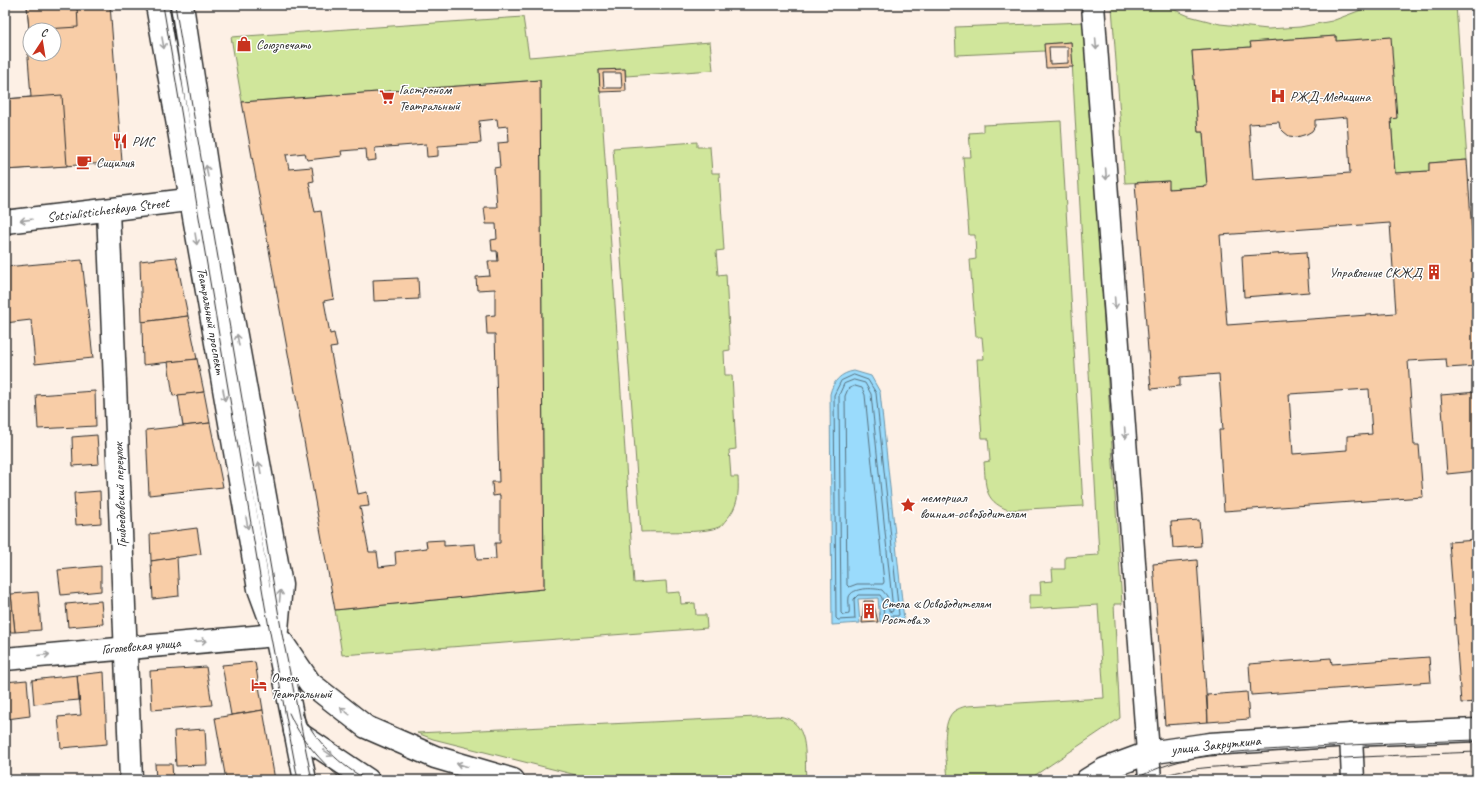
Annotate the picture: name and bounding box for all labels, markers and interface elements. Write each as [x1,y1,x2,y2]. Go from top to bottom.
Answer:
north arrow [22,22,62,62]
text: С [40,25,50,40]
shop icon: Союзпечать [235,35,253,53]
place label: Союзпечать [256,36,311,53]
one-way arrow [159,37,167,50]
one-way arrow [1093,37,1100,50]
place label: Гастроном Театральный [399,81,461,114]
hospital icon: РЖД-Медицина [1269,87,1287,105]
supermarket icon: Гастроном Театральный [378,88,396,106]
place label: РЖД-Медицина [1290,88,1371,105]
restaurant icon: РИС [111,132,129,150]
place label: РИС [132,133,156,150]
cafe icon: Сицилия [75,153,93,171]
place label: Сицилия [96,154,135,171]
one-way arrow [203,165,211,178]
one-way arrow [1102,167,1109,180]
street label: Sotsialisticheskaya Street [46,194,171,226]
one-way arrow [20,216,33,223]
one-way arrow [193,232,201,245]
building icon: Управление СКЖД [1425,263,1443,281]
place label: Управление СКЖД [1329,264,1424,281]
street label: Театральный проспект [193,266,229,377]
one-way arrow [1112,296,1119,309]
one-way arrow [233,334,241,347]
one-way arrow [220,388,228,401]
one-way arrow [1121,426,1128,439]
street label: Грибоедовский переулок [110,440,130,548]
one-way arrow [256,462,264,475]
place label: мемориал воинам-освободителям [920,489,1026,522]
place icon: мемориал воинам-освободителям [899,496,917,514]
one-way arrow [243,516,251,529]
one-way arrow [276,590,284,603]
place label: Стела «Освободителям Ростова» [881,595,991,628]
building icon: Стела «Освободителям Ростова» [860,602,878,620]
street label: Гоголевская улица [101,634,182,658]
one-way arrow [194,637,207,645]
one-way arrow [37,652,50,659]
place label: Отель Театральный [271,669,333,702]
hotel icon: Отель Театральный [250,676,268,694]
one-way arrow [340,706,351,715]
street label: улица Закруткина [1169,732,1262,758]
one-way arrow [322,749,333,757]
one-way arrow [456,761,469,768]

